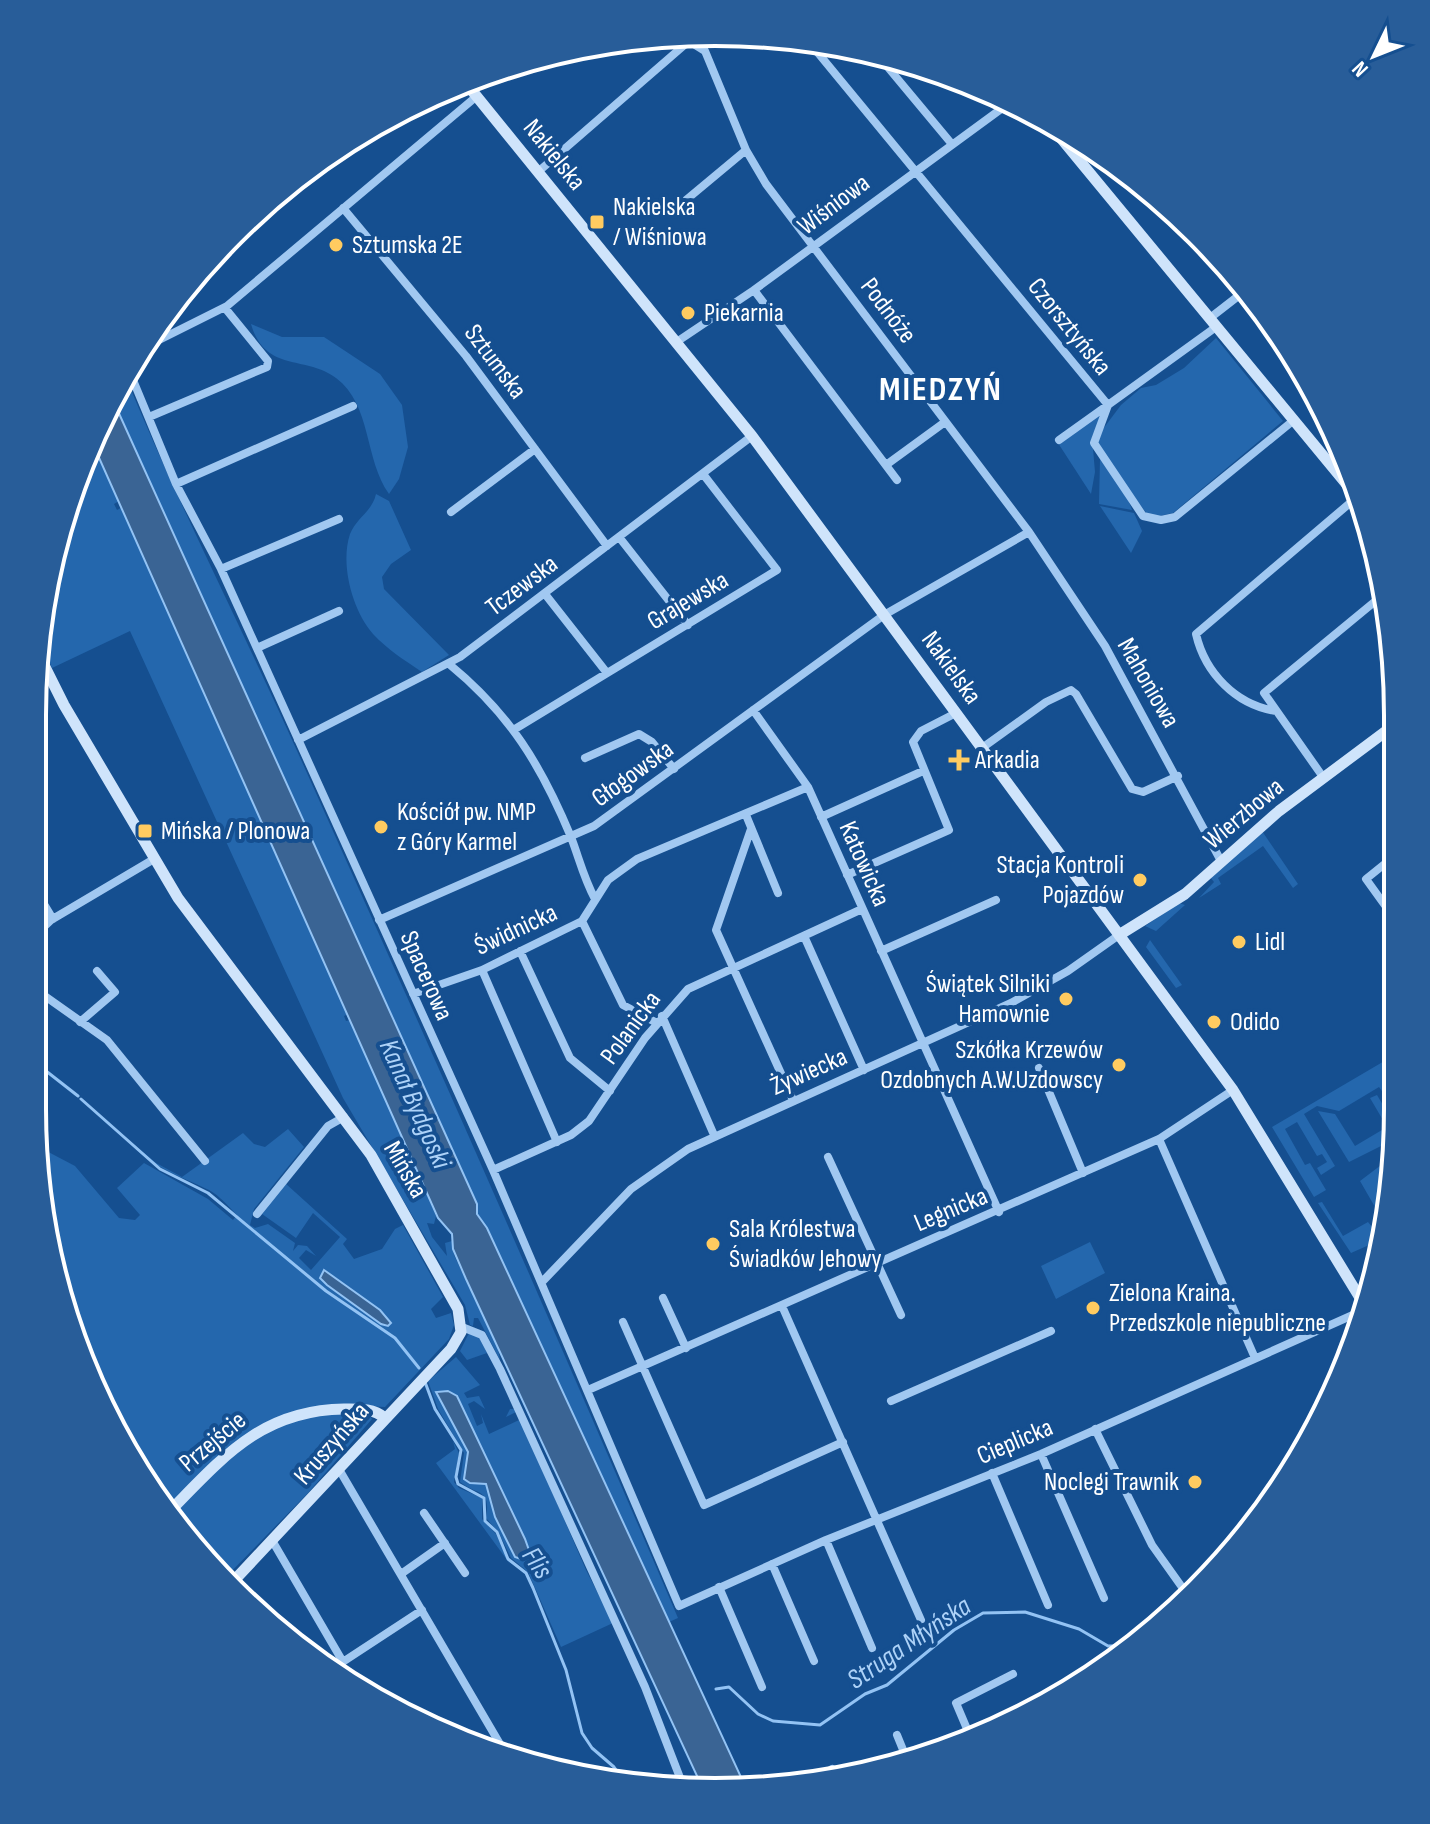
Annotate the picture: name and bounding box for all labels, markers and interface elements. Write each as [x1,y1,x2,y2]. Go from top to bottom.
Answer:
north arrow [1334,16,1414,96]
text: N [1347,55,1374,82]
street label: Nakielska [516,113,592,197]
street label: Wiśniowa [792,168,876,242]
place label: Nakielska / Wiśniowa [613,192,707,253]
marker: Nakielska / Wiśniowa [588,213,606,231]
place label: Sztumska 2E [352,230,463,261]
marker: Sztumska 2E [327,236,345,254]
street label: Podnóże [853,272,923,350]
street label: Czorsztyńska [1020,272,1118,382]
place label: Piekarnia [704,298,784,329]
marker: Piekarnia [679,304,697,322]
street label: Sztumska [457,319,533,405]
district label: MIEDZYŃ [879,369,1003,410]
street label: Tczewska [480,549,564,623]
street label: Grajewska [642,565,734,637]
street label: Nakielska [914,625,988,711]
street label: Mahoniowa [1110,633,1186,733]
street label: Głogowska [586,734,680,814]
place label: Arkadia [974,745,1040,776]
marker: Arkadia [950,751,968,769]
street label: Wierzbowa [1198,772,1290,856]
place label: Kościół pw. NMP z Góry Karmel [397,797,536,858]
place label: Mińska / Plonowa [161,816,310,847]
street label: Katowicka [832,817,896,911]
marker: Kościół pw. NMP z Góry Karmel [372,818,390,836]
marker: Mińska / Plonowa [136,822,154,840]
place label: Stacja Kontroli Pojazdów [996,850,1124,911]
marker: Stacja Kontroli Pojazdów [1131,871,1149,889]
street label: Świdnicka [470,897,562,963]
street label: Spacerowa [393,926,459,1026]
place label: Lidl [1255,927,1285,958]
marker: Lidl [1230,933,1248,951]
place label: Świątek Silniki Hamownie [926,969,1050,1030]
street label: Polanicka [594,985,668,1071]
marker: Świątek Silniki Hamownie [1057,990,1075,1008]
place label: Odido [1230,1007,1280,1038]
marker: Odido [1205,1013,1223,1031]
water label: Kanał Bydgoski [372,1034,458,1174]
place label: Szkółka Krzewów Ozdobnych A.W.Uzdowscy [880,1035,1103,1096]
street label: Żywiecka [766,1041,852,1103]
marker: Szkółka Krzewów Ozdobnych A.W.Uzdowscy [1110,1056,1128,1074]
street label: Mińska [376,1136,434,1204]
street label: Legnicka [910,1181,992,1239]
place label: Sala Królestwa Świadków Jehowy [729,1214,882,1275]
marker: Sala Królestwa Świadków Jehowy [704,1235,722,1253]
place label: Zielona Kraina. Przedszkole niepubliczne [1109,1278,1326,1339]
marker: Zielona Kraina. Przedszkole niepubliczne [1084,1299,1102,1317]
street label: Kruszyńska [288,1397,376,1491]
street label: Przejście [173,1405,253,1479]
street label: Cieplicka [972,1412,1058,1472]
place label: Noclegi Trawnik [1044,1467,1179,1498]
marker: Noclegi Trawnik [1186,1473,1204,1491]
water label: Flis [515,1541,559,1585]
water label: Struga Młyńska [841,1589,978,1696]

